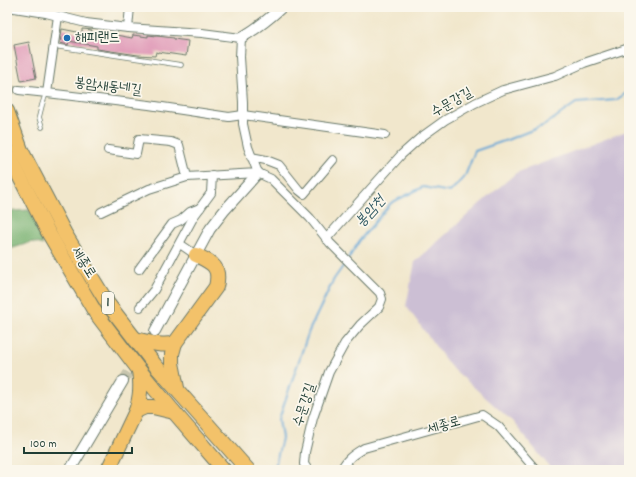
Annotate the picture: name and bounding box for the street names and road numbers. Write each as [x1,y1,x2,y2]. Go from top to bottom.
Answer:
street label: 봉암새동네길 [73,73,143,101]
street label: 수문강길 [427,83,477,123]
street label: 세종로 [66,243,100,283]
road number: 1 [102,292,114,314]
street label: 수문강길 [289,380,322,430]
street label: 세종로 [425,412,463,440]

